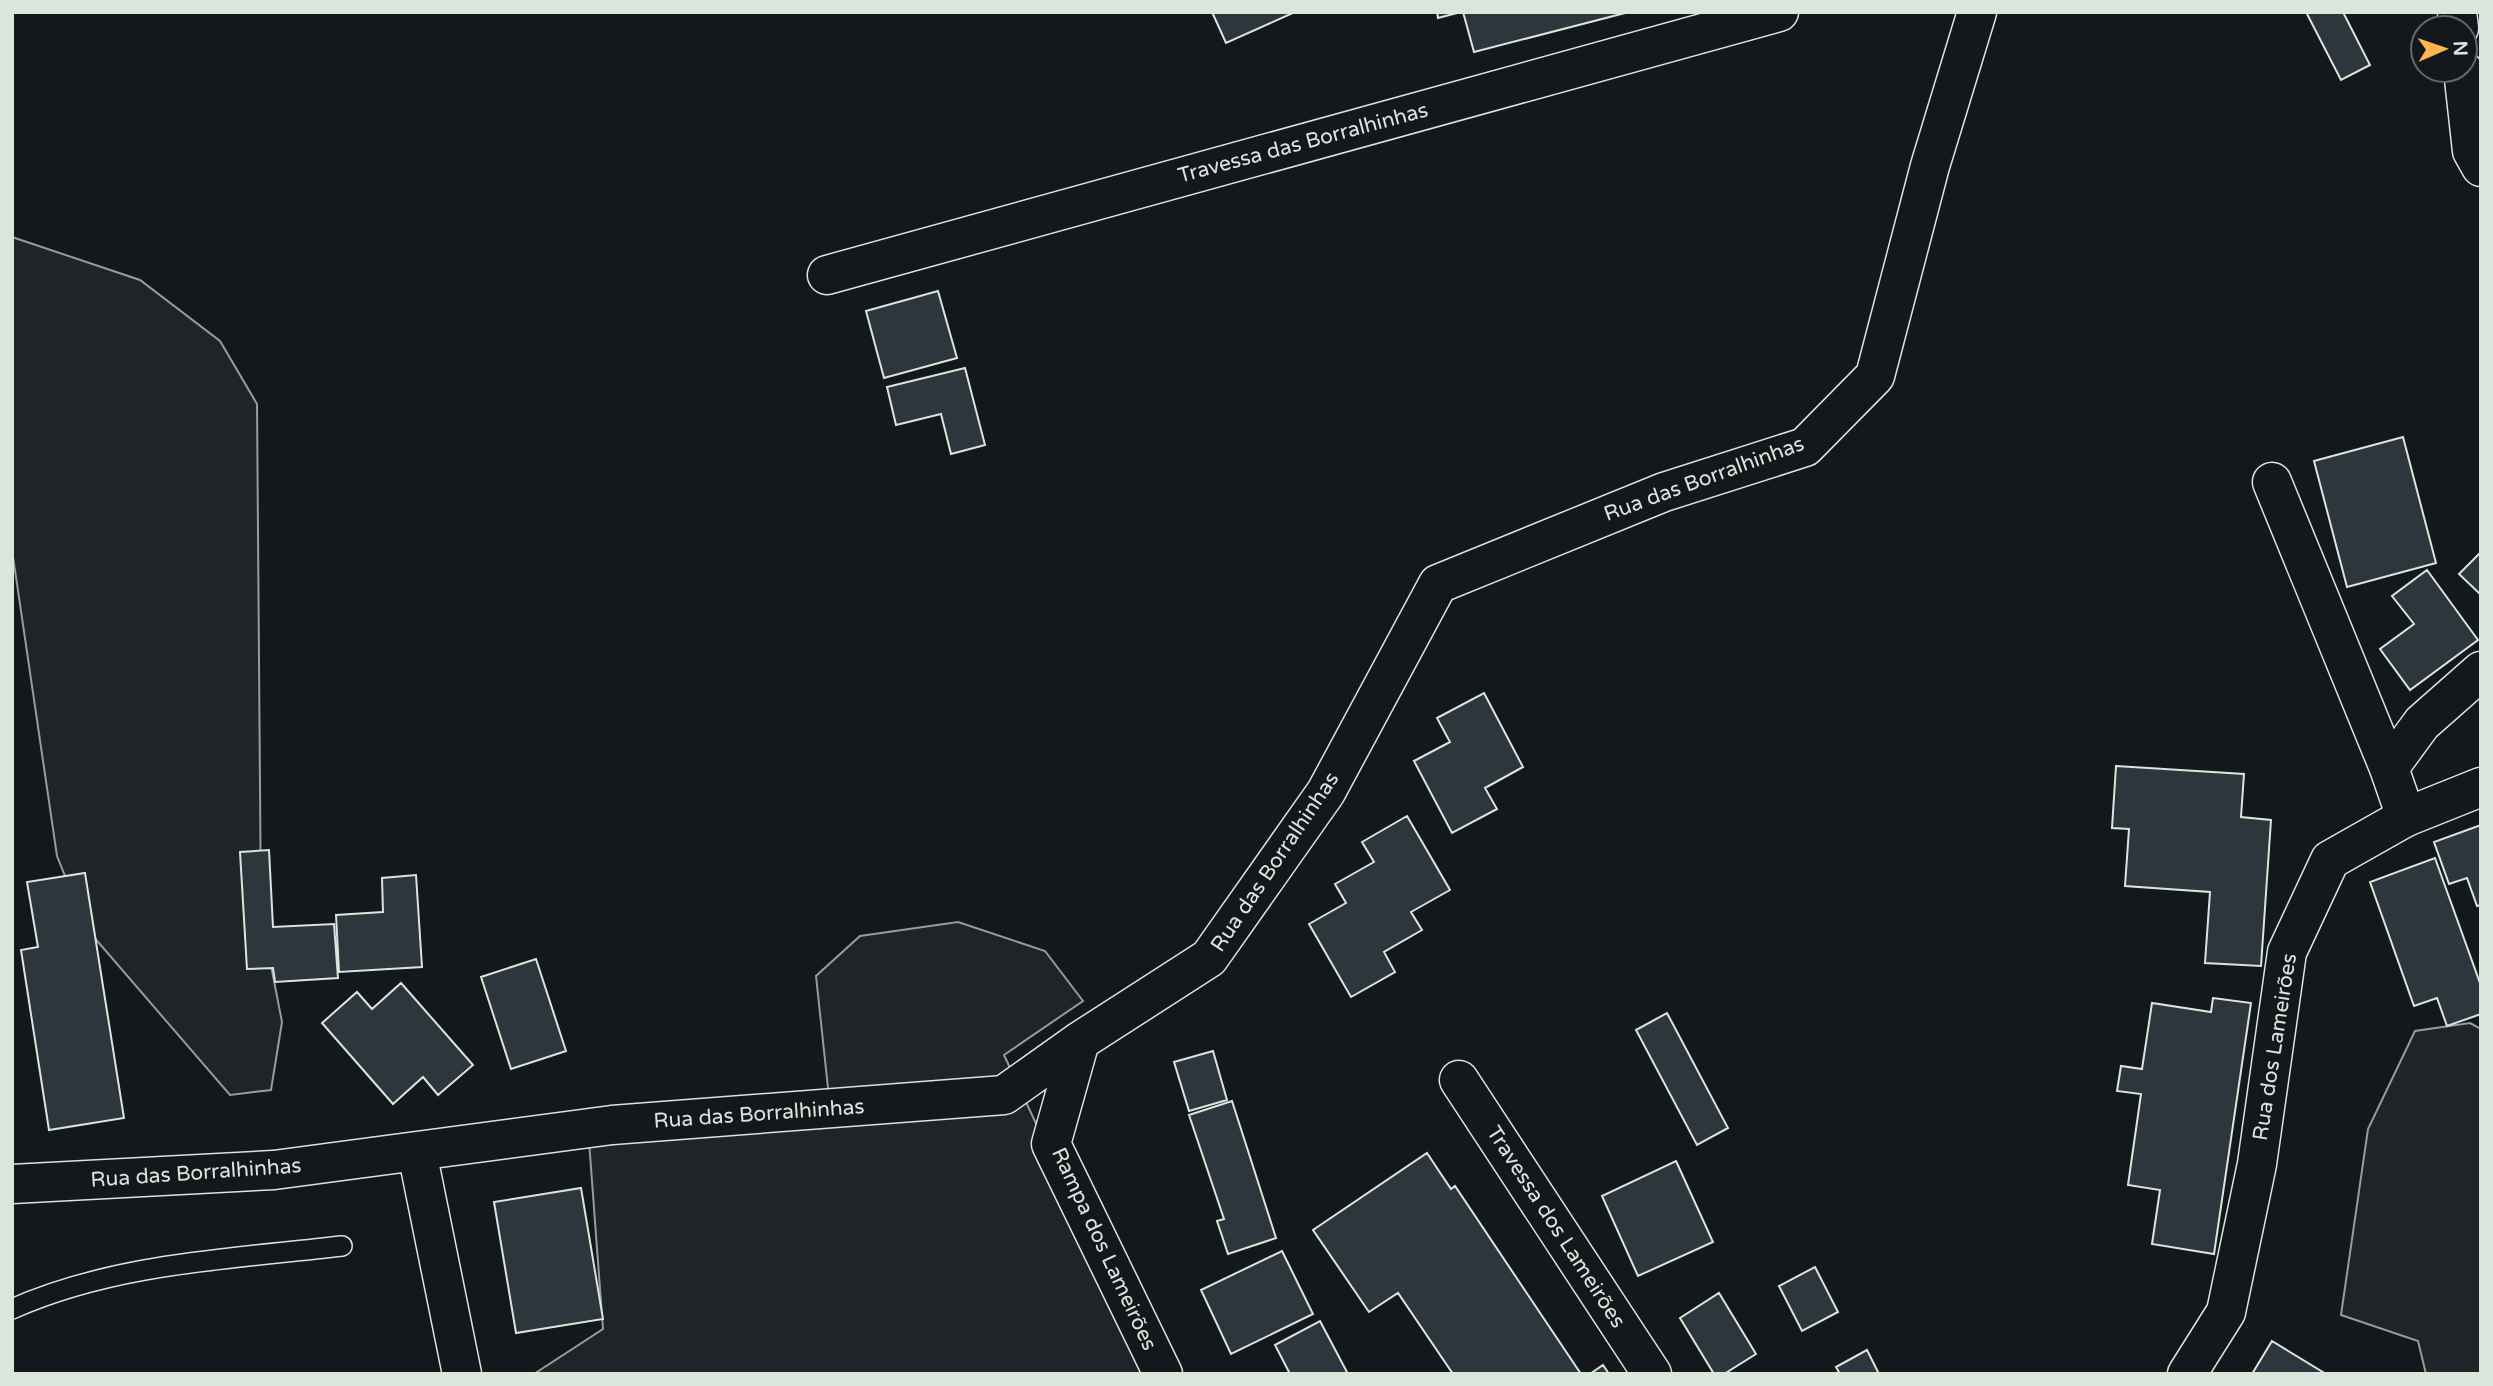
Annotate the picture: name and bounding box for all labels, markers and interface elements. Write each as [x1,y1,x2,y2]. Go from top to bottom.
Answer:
north arrow [2409,14,2479,84]
text: N [2449,40,2471,56]
street label: Travessa das Borralhinhas [1175,98,1431,188]
street label: Rua das Borralhinhas [1600,431,1808,527]
street label: Rua das Borralhinhas [1206,767,1344,957]
street label: Rua dos Lameirões [2248,952,2302,1142]
street label: Rua das Borralhinhas [653,1094,865,1134]
street label: Travessa dos Lameirões [1481,1121,1631,1333]
street label: Rampa dos Lameirões [1046,1144,1162,1354]
street label: Rua das Borralhinhas [90,1153,302,1193]

